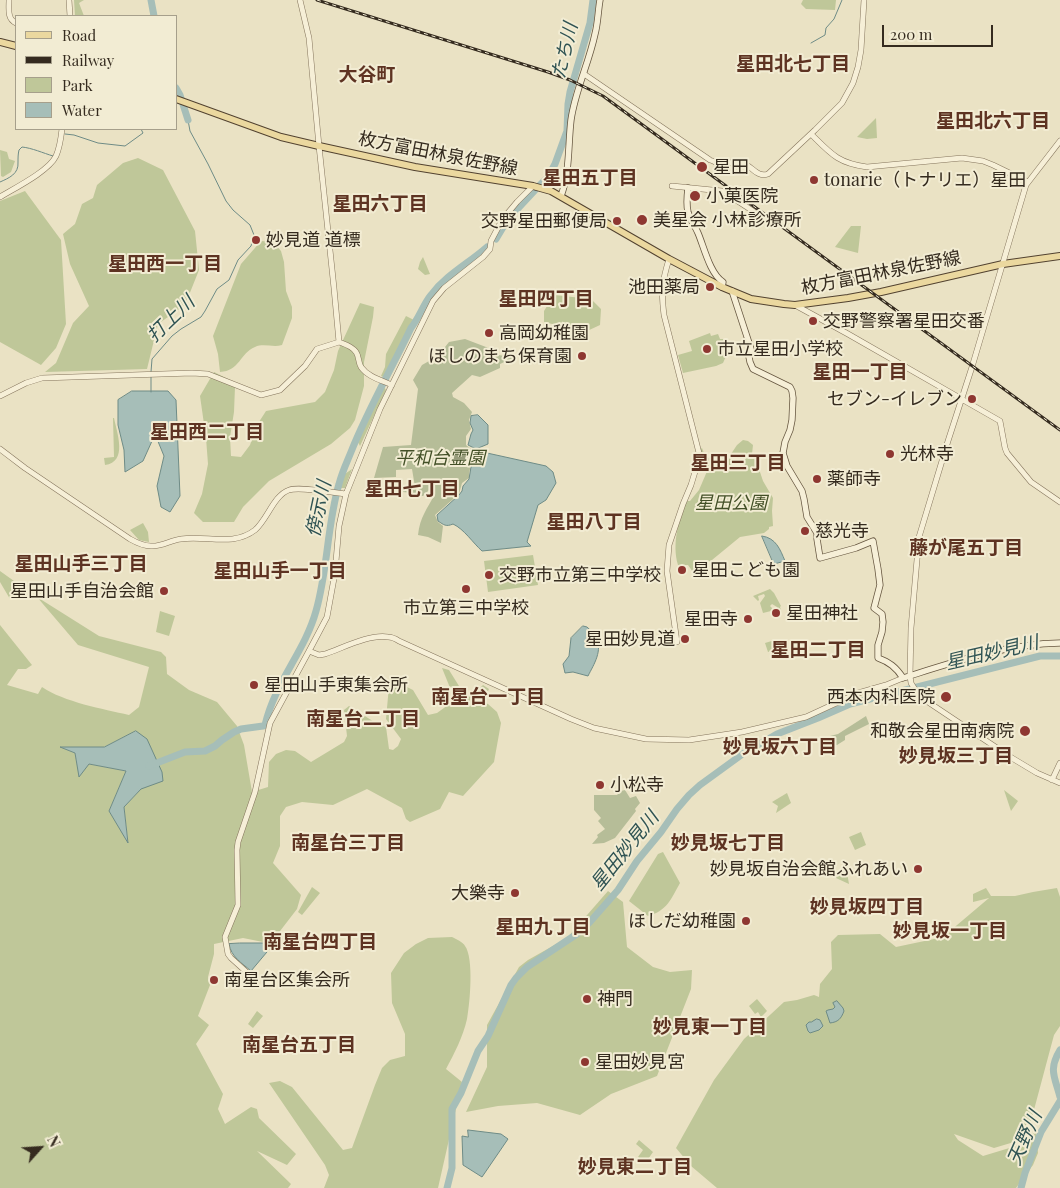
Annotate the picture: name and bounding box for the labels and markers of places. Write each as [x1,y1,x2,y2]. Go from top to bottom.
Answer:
place label: 星田 [713,156,749,178]
marker: 星田 [695,160,709,174]
place label: tonarie（トナリエ）星田 [824,169,1026,191]
marker: tonarie（トナリエ）星田 [808,174,820,186]
place label: 小菓医院 [706,185,778,207]
marker: 小菓医院 [688,189,702,203]
place label: 美星会 小林診療所 [653,209,801,231]
place label: 交野星田郵便局 [481,210,607,232]
marker: 美星会 小林診療所 [635,213,649,227]
marker: 交野星田郵便局 [611,215,623,227]
place label: 妙見道 道標 [266,229,360,251]
marker: 妙見道 道標 [250,234,262,246]
place label: 池田薬局 [628,276,700,298]
marker: 池田薬局 [704,281,716,293]
place label: 交野警察署星田交番 [823,310,985,332]
marker: 交野警察署星田交番 [807,315,819,327]
place label: 高岡幼稚園 [499,322,589,344]
marker: 高岡幼稚園 [483,327,495,339]
place label: 市立星田小学校 [717,338,843,360]
marker: 市立星田小学校 [701,343,713,355]
place label: ほしのまち保育園 [428,345,572,367]
marker: ほしのまち保育園 [576,350,588,362]
place label: セブン-イレブン [827,388,962,410]
marker: セブン-イレブン [966,393,978,405]
place label: 光林寺 [900,443,954,465]
marker: 光林寺 [884,448,896,460]
place label: 薬師寺 [827,468,881,490]
marker: 薬師寺 [811,473,823,485]
place label: 慈光寺 [815,520,869,542]
marker: 慈光寺 [799,525,811,537]
place label: 星田こども園 [692,559,800,581]
place label: 交野市立第三中学校 [499,564,661,586]
marker: 星田こども園 [676,564,688,576]
marker: 交野市立第三中学校 [483,569,495,581]
place label: 星田山手自治会館 [10,580,154,602]
marker: 市立第三中学校 [460,583,472,595]
marker: 星田山手自治会館 [158,585,170,597]
place label: 市立第三中学校 [403,597,529,619]
place label: 星田神社 [786,602,858,624]
marker: 星田神社 [770,607,782,619]
place label: 星田寺 [684,608,738,630]
marker: 星田寺 [742,613,754,625]
place label: 星田妙見道 [585,628,675,650]
marker: 星田妙見道 [679,633,691,645]
place label: 星田山手東集会所 [264,674,408,696]
marker: 星田山手東集会所 [248,679,260,691]
place label: 西本内科医院 [827,686,935,708]
marker: 西本内科医院 [939,690,953,704]
place label: 和敬会星田南病院 [870,720,1014,742]
marker: 和敬会星田南病院 [1018,724,1032,738]
place label: 小松寺 [610,774,664,796]
marker: 小松寺 [594,779,606,791]
place label: 妙見坂自治会館ふれあい [710,858,908,880]
marker: 妙見坂自治会館ふれあい [912,863,924,875]
place label: 大樂寺 [451,882,505,904]
marker: 大樂寺 [509,887,521,899]
place label: ほしだ幼稚園 [628,910,736,932]
marker: ほしだ幼稚園 [740,915,752,927]
place label: 南星台区集会所 [224,969,350,991]
marker: 南星台区集会所 [208,974,220,986]
place label: 神門 [597,988,633,1010]
marker: 神門 [581,993,593,1005]
place label: 星田妙見宮 [595,1051,685,1073]
marker: 星田妙見宮 [579,1056,591,1068]

